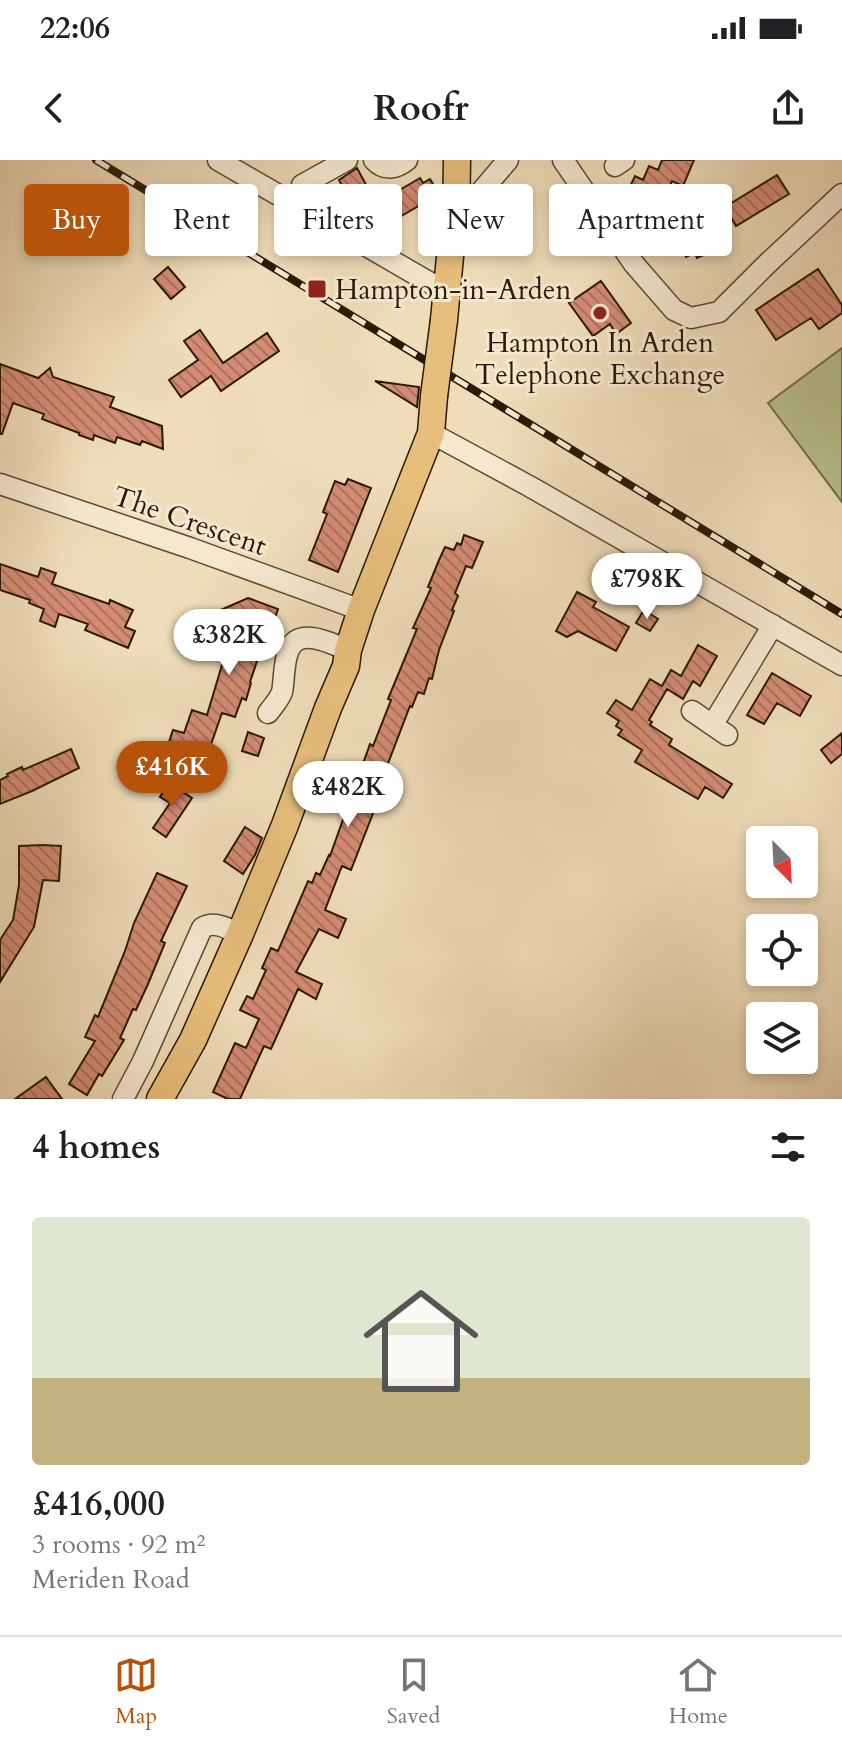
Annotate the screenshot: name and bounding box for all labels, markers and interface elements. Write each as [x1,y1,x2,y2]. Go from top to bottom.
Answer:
text: 22:06 [40,8,110,49]
text: Roofr [373,84,469,133]
icon: back [32,86,76,130]
icon: share [766,86,810,130]
chip: Buy [24,184,129,256]
chip: Rent [145,184,258,256]
chip: Filters [274,184,402,256]
chip: New [418,184,533,256]
chip: Apartment [549,184,732,256]
place label: Hampton-in-Arden [335,271,571,309]
marker: Hampton-in-Arden [306,278,328,300]
marker: Hampton In Arden Telephone Exchange [591,304,609,322]
place label: Hampton In Arden Telephone Exchange [475,324,725,394]
street label: The Crescent [108,477,272,565]
pin: £798K [591,553,703,621]
text: £798K [609,561,685,596]
pin: £382K [173,609,285,677]
text: £382K [191,617,267,652]
pin: £416K [116,741,228,809]
text: £416K [134,749,210,784]
pin: £482K [292,761,404,829]
text: £482K [310,769,386,804]
north arrow [746,826,818,898]
map controls [746,826,818,1074]
button: locate [746,914,818,986]
button: layers [746,1002,818,1074]
text: 4 homes [32,1124,160,1170]
icon: filters [766,1125,810,1169]
icon: home [349,1269,493,1413]
text: £416,000 [32,1481,165,1527]
text: 3 rooms · 92 m² [32,1527,205,1562]
text: Meriden Road [32,1562,190,1597]
tab: Map [114,1653,158,1731]
tab: Saved [387,1653,440,1731]
tab: Home [669,1653,728,1731]

